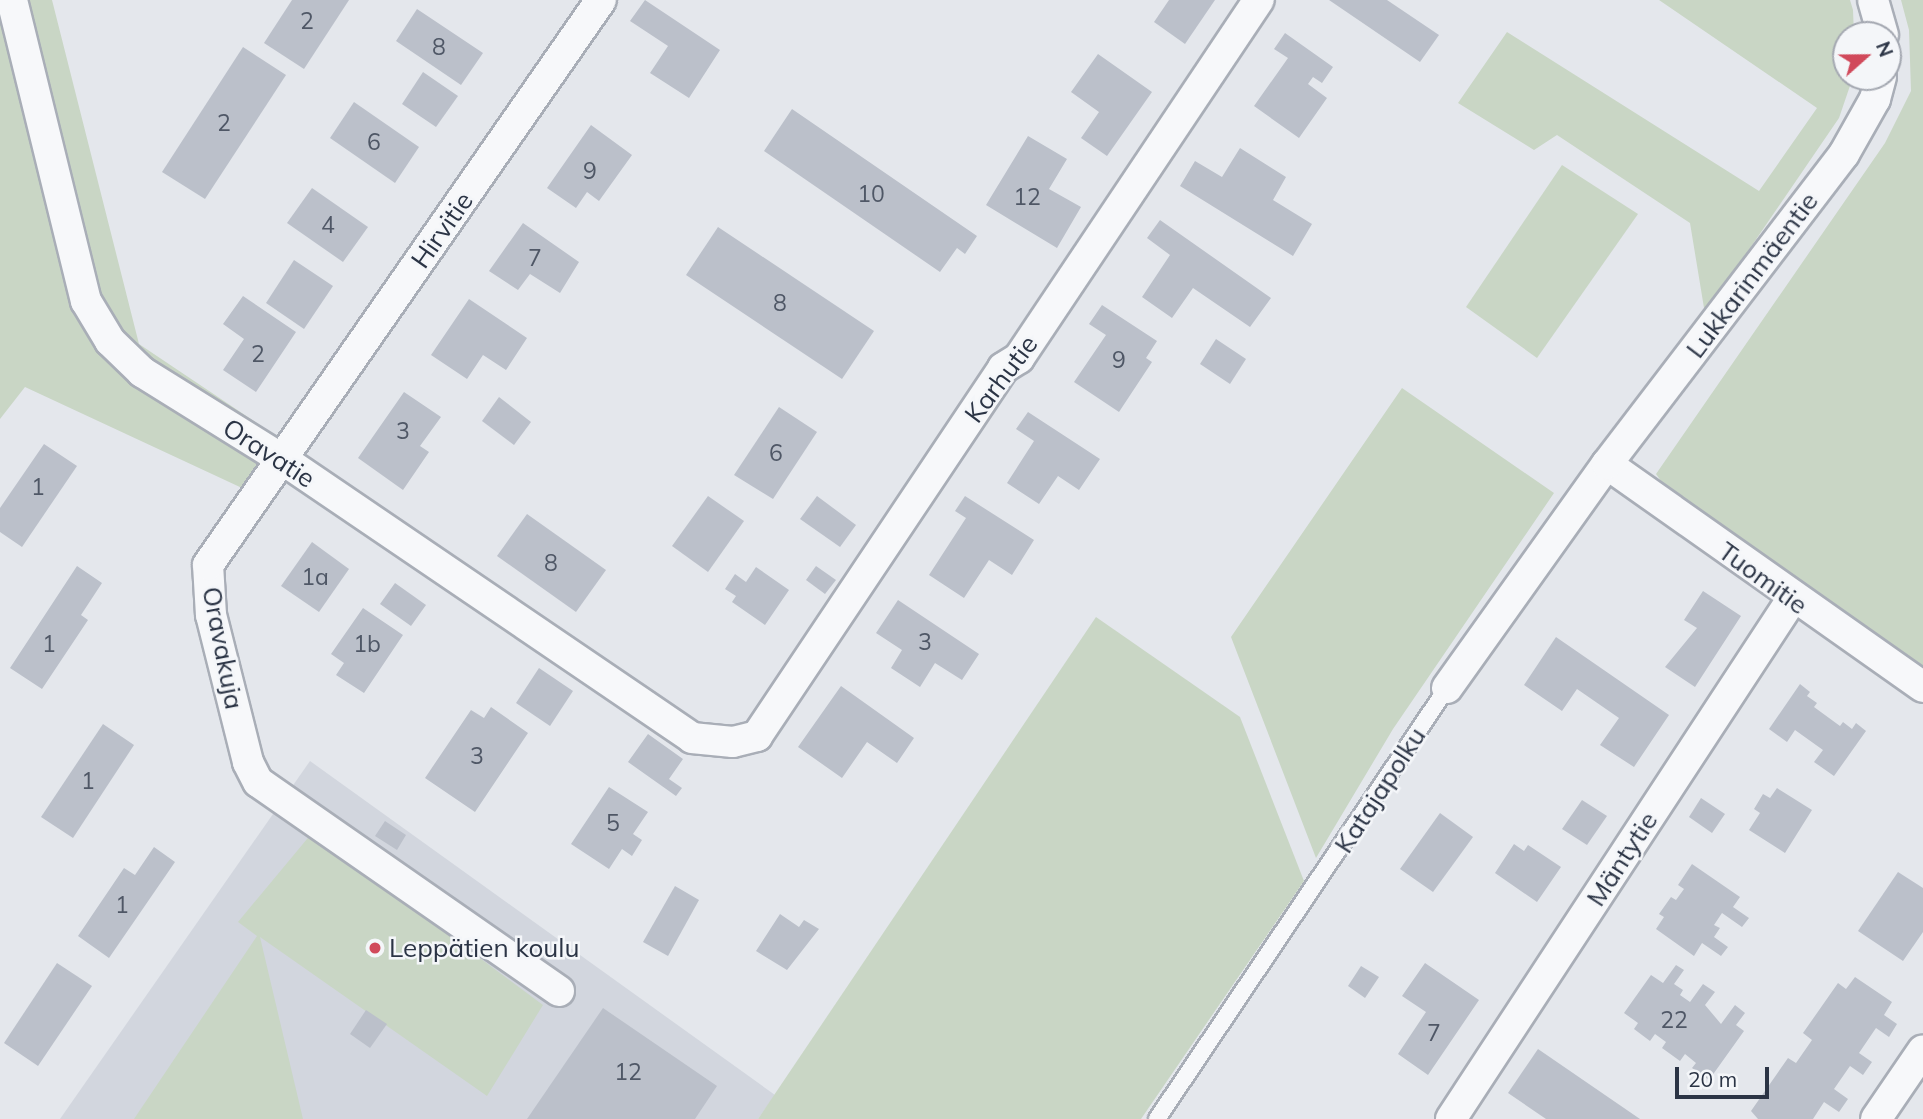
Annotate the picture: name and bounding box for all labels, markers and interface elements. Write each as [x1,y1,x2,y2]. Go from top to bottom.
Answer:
house number: 2 [300,7,314,35]
north arrow [1832,21,1902,91]
house number: 8 [432,33,446,61]
text: N [1871,38,1899,60]
house number: 2 [217,109,231,137]
house number: 6 [367,128,381,156]
house number: 9 [583,157,597,185]
house number: 10 [857,180,885,208]
house number: 12 [1013,183,1041,211]
street label: Hirvitie [405,186,479,274]
street label: Lukkarinmäentie [1680,186,1824,364]
house number: 4 [321,211,335,239]
house number: 7 [528,244,542,272]
house number: 8 [773,289,787,317]
street label: Karhutie [958,329,1044,429]
house number: 2 [251,340,265,368]
house number: 9 [1112,346,1126,374]
street label: Oravatie [217,412,321,494]
house number: 3 [396,417,410,445]
house number: 6 [769,439,783,467]
house number: 1 [31,473,45,501]
street label: Tuomitie [1713,535,1813,621]
house number: 8 [544,549,558,577]
house number: 1a [301,563,329,591]
street label: Oravakuja [196,584,250,712]
house number: 3 [918,628,932,656]
house number: 1 [42,630,56,658]
house number: 1b [353,630,381,658]
street label: Katajapolku [1328,721,1432,859]
house number: 3 [470,742,484,770]
house number: 1 [81,767,95,795]
street label: Mäntytie [1580,806,1664,912]
house number: 5 [606,809,620,837]
house number: 1 [115,891,129,919]
place label: Leppätien koulu [389,932,580,964]
marker: Leppätien koulu [367,940,383,956]
house number: 22 [1660,1006,1688,1034]
house number: 7 [1427,1019,1441,1047]
scale bar [1678,1052,1772,1096]
house number: 12 [614,1058,642,1086]
text: 20 m [1688,1066,1737,1092]

